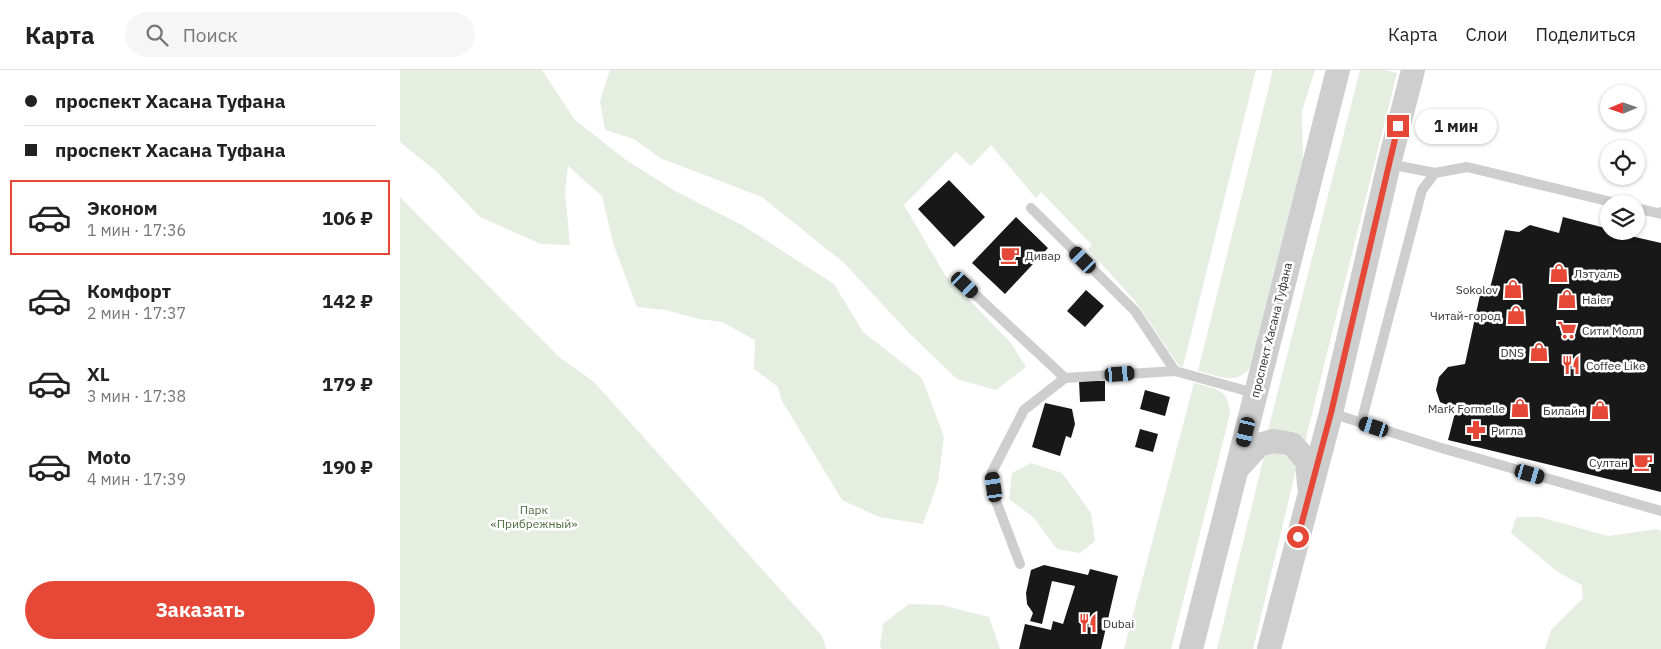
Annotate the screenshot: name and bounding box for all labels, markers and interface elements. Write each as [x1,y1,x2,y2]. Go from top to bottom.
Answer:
search box [125,12,475,57]
text: Карта [25,19,95,51]
icon: search [143,21,171,49]
text: Поиск [183,23,238,47]
text: Карта [1388,23,1438,46]
text: Слои [1466,23,1508,46]
text: Поделиться [1536,23,1636,46]
north arrow [1600,85,1645,130]
map controls [1600,85,1645,240]
text: проспект Хасана Туфана [55,89,286,113]
callout: 1 мин [1416,108,1498,144]
route end [1387,115,1409,137]
text: 1 мин [1434,116,1478,136]
text: проспект Хасана Туфана [55,138,286,162]
button: locate [1600,140,1645,185]
icon: car [27,195,72,240]
button: layers [1600,195,1645,240]
text: Эконом [87,196,158,220]
text: 106 ₽ [322,206,373,230]
text: 1 мин · 17:36 [87,220,186,240]
cafe icon: Дивар [999,244,1021,266]
car [1067,244,1098,276]
place label: Дивар [1025,248,1061,263]
street label: проспект Хасана Туфана [1247,260,1295,399]
shop icon: Лэтуаль [1548,262,1570,284]
place label: Лэтуаль [1574,266,1619,281]
car [948,269,981,301]
icon: car [27,278,72,323]
shop icon: Sokolov [1502,278,1524,300]
text: Комфорт [87,279,171,303]
place label: Sokolov [1456,282,1498,297]
shop icon: Haier [1556,288,1578,310]
text: 142 ₽ [322,289,373,313]
place label: Haier [1582,292,1611,307]
text: 2 мин · 17:37 [87,303,186,323]
shop icon: Читай-город [1505,304,1527,326]
place label: Читай-город [1430,308,1501,323]
supermarket icon: Сити Молл [1556,319,1578,341]
place label: Сити Молл [1582,323,1642,338]
shop icon: DNS [1528,341,1550,363]
place label: DNS [1500,345,1524,360]
restaurant icon: Coffee Like [1560,354,1582,376]
place label: Coffee Like [1586,358,1646,373]
icon: car [27,361,72,406]
text: XL [87,362,110,386]
car [1104,365,1135,383]
text: 179 ₽ [322,372,373,396]
text: 3 мин · 17:38 [87,386,186,406]
shop icon: Mark Formelle [1509,397,1531,419]
shop icon: Билайн [1589,399,1611,421]
place label: Mark Formelle [1428,401,1505,416]
place label: Билайн [1543,403,1585,418]
car [1357,415,1390,439]
car [1235,416,1256,448]
pharmacy icon: Ригла [1465,419,1487,441]
place label: Ригла [1491,423,1524,438]
icon: car [27,444,72,489]
text: Moto [87,445,131,469]
cafe icon: Султан [1632,451,1654,473]
text: 190 ₽ [322,455,373,479]
place label: Султан [1589,455,1628,470]
car [1513,463,1546,485]
text: 4 мин · 17:39 [87,469,186,489]
car [984,471,1003,503]
park label: Парк «Прибрежный» [491,502,577,531]
route start [1287,526,1309,548]
button: Заказать [25,581,375,639]
restaurant icon: Dubai [1077,612,1099,634]
place label: Dubai [1103,616,1134,631]

